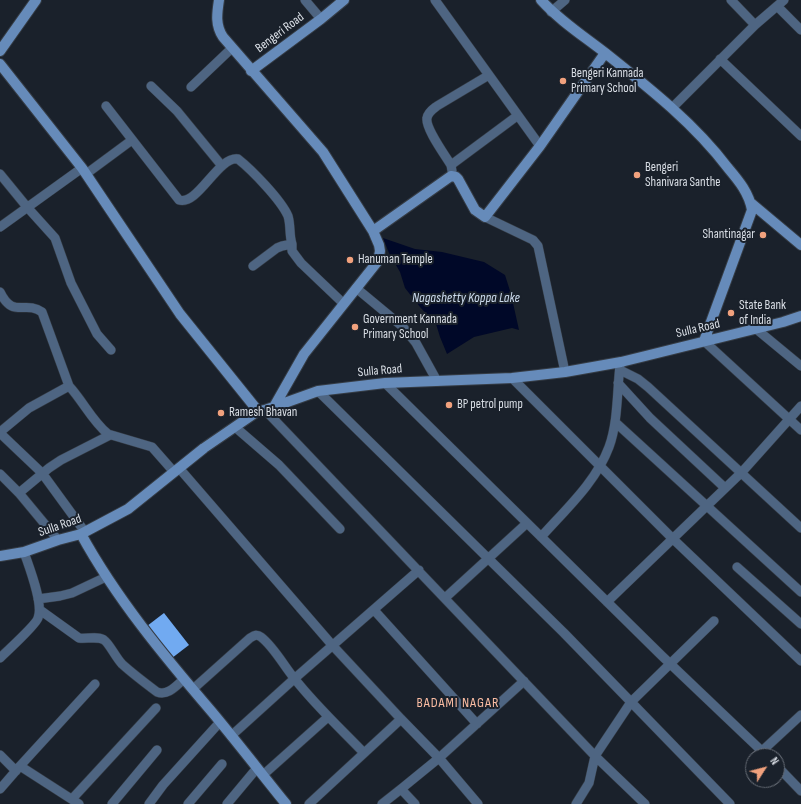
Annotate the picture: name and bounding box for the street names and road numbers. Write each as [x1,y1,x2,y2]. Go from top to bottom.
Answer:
street label: Bengeri Road [253,10,307,56]
street label: Sulla Road [675,316,721,342]
street label: Sulla Road [357,361,403,381]
street label: Sulla Road [36,511,84,541]

